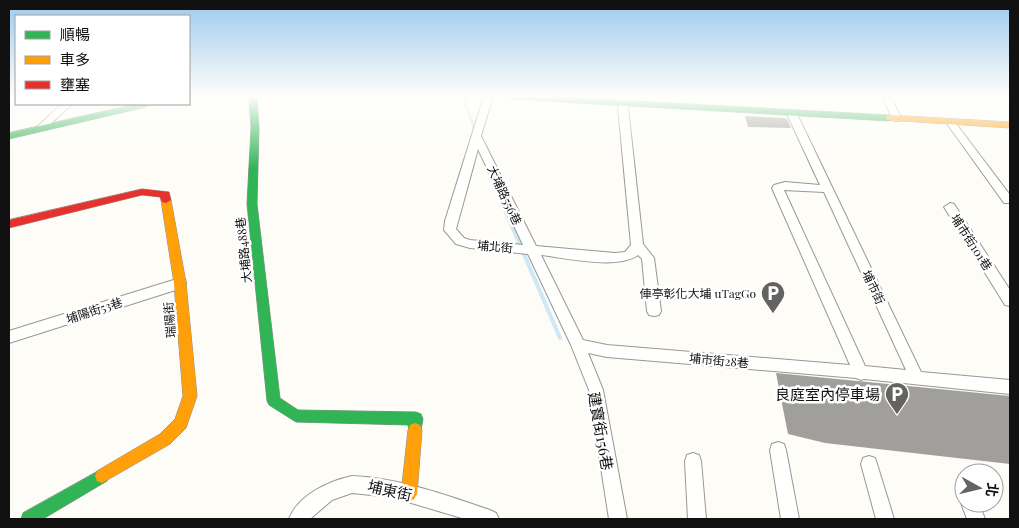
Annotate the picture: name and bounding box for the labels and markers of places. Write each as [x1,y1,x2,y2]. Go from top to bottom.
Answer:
parking icon: 俥亭彰化大埔 uTagGo [760,280,786,314]
place label: 俥亭彰化大埔 uTagGo [640,285,756,301]
parking icon: 良庭室內停車場 [884,381,910,415]
place label: 良庭室內停車場 [775,384,880,404]

